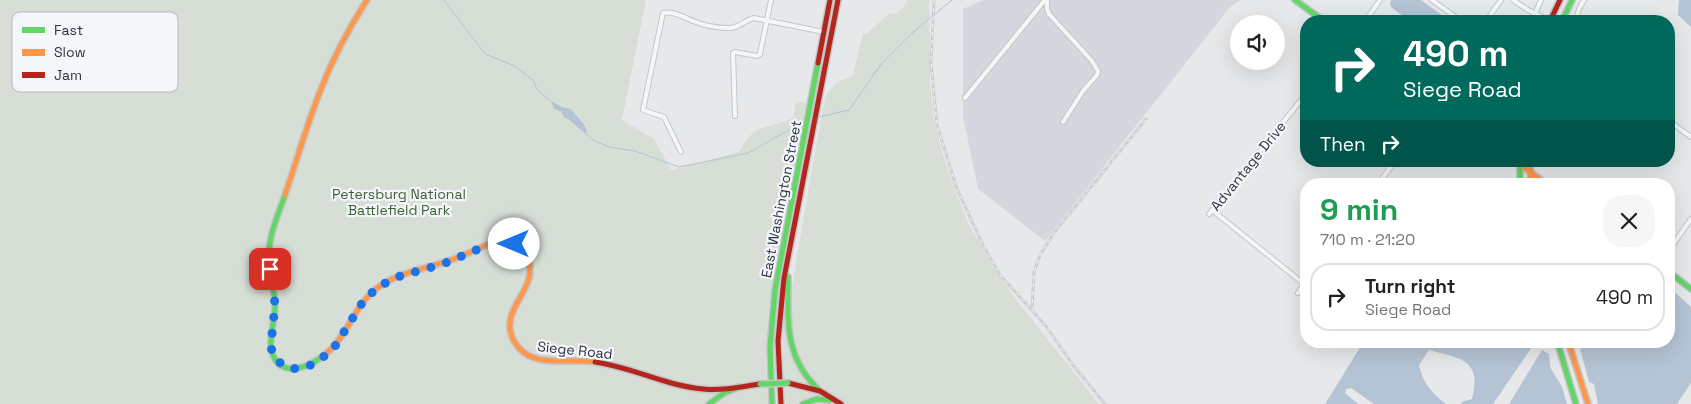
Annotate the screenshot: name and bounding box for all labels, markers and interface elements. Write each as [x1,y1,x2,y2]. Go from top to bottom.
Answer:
legend [12,12,178,92]
map controls [1230,15,1285,70]
button: sound [1230,15,1285,70]
text: Fast [54,21,83,39]
text: 490 m [1403,32,1508,76]
icon: right [1320,35,1385,100]
text: Slow [54,43,86,61]
text: Jam [54,66,82,84]
text: Siege Road [1403,75,1522,103]
street label: Advantage Drive [1206,117,1290,215]
street label: East Washington Street [757,119,805,279]
icon: right [1376,130,1404,158]
text: Then [1320,132,1366,157]
park label: Petersburg National Battlefield Park [332,185,466,219]
text: 9 min [1320,190,1398,229]
button: close [1603,195,1655,247]
position arrow [487,217,539,269]
text: 710 m · 21:20 [1320,229,1415,250]
pin [249,248,291,290]
icon: arrive [256,255,284,283]
text: Turn right [1365,274,1455,299]
icon: right [1322,283,1350,311]
text: 490 m [1596,285,1653,310]
text: Siege Road [1365,299,1451,320]
street label: Siege Road [536,337,614,363]

